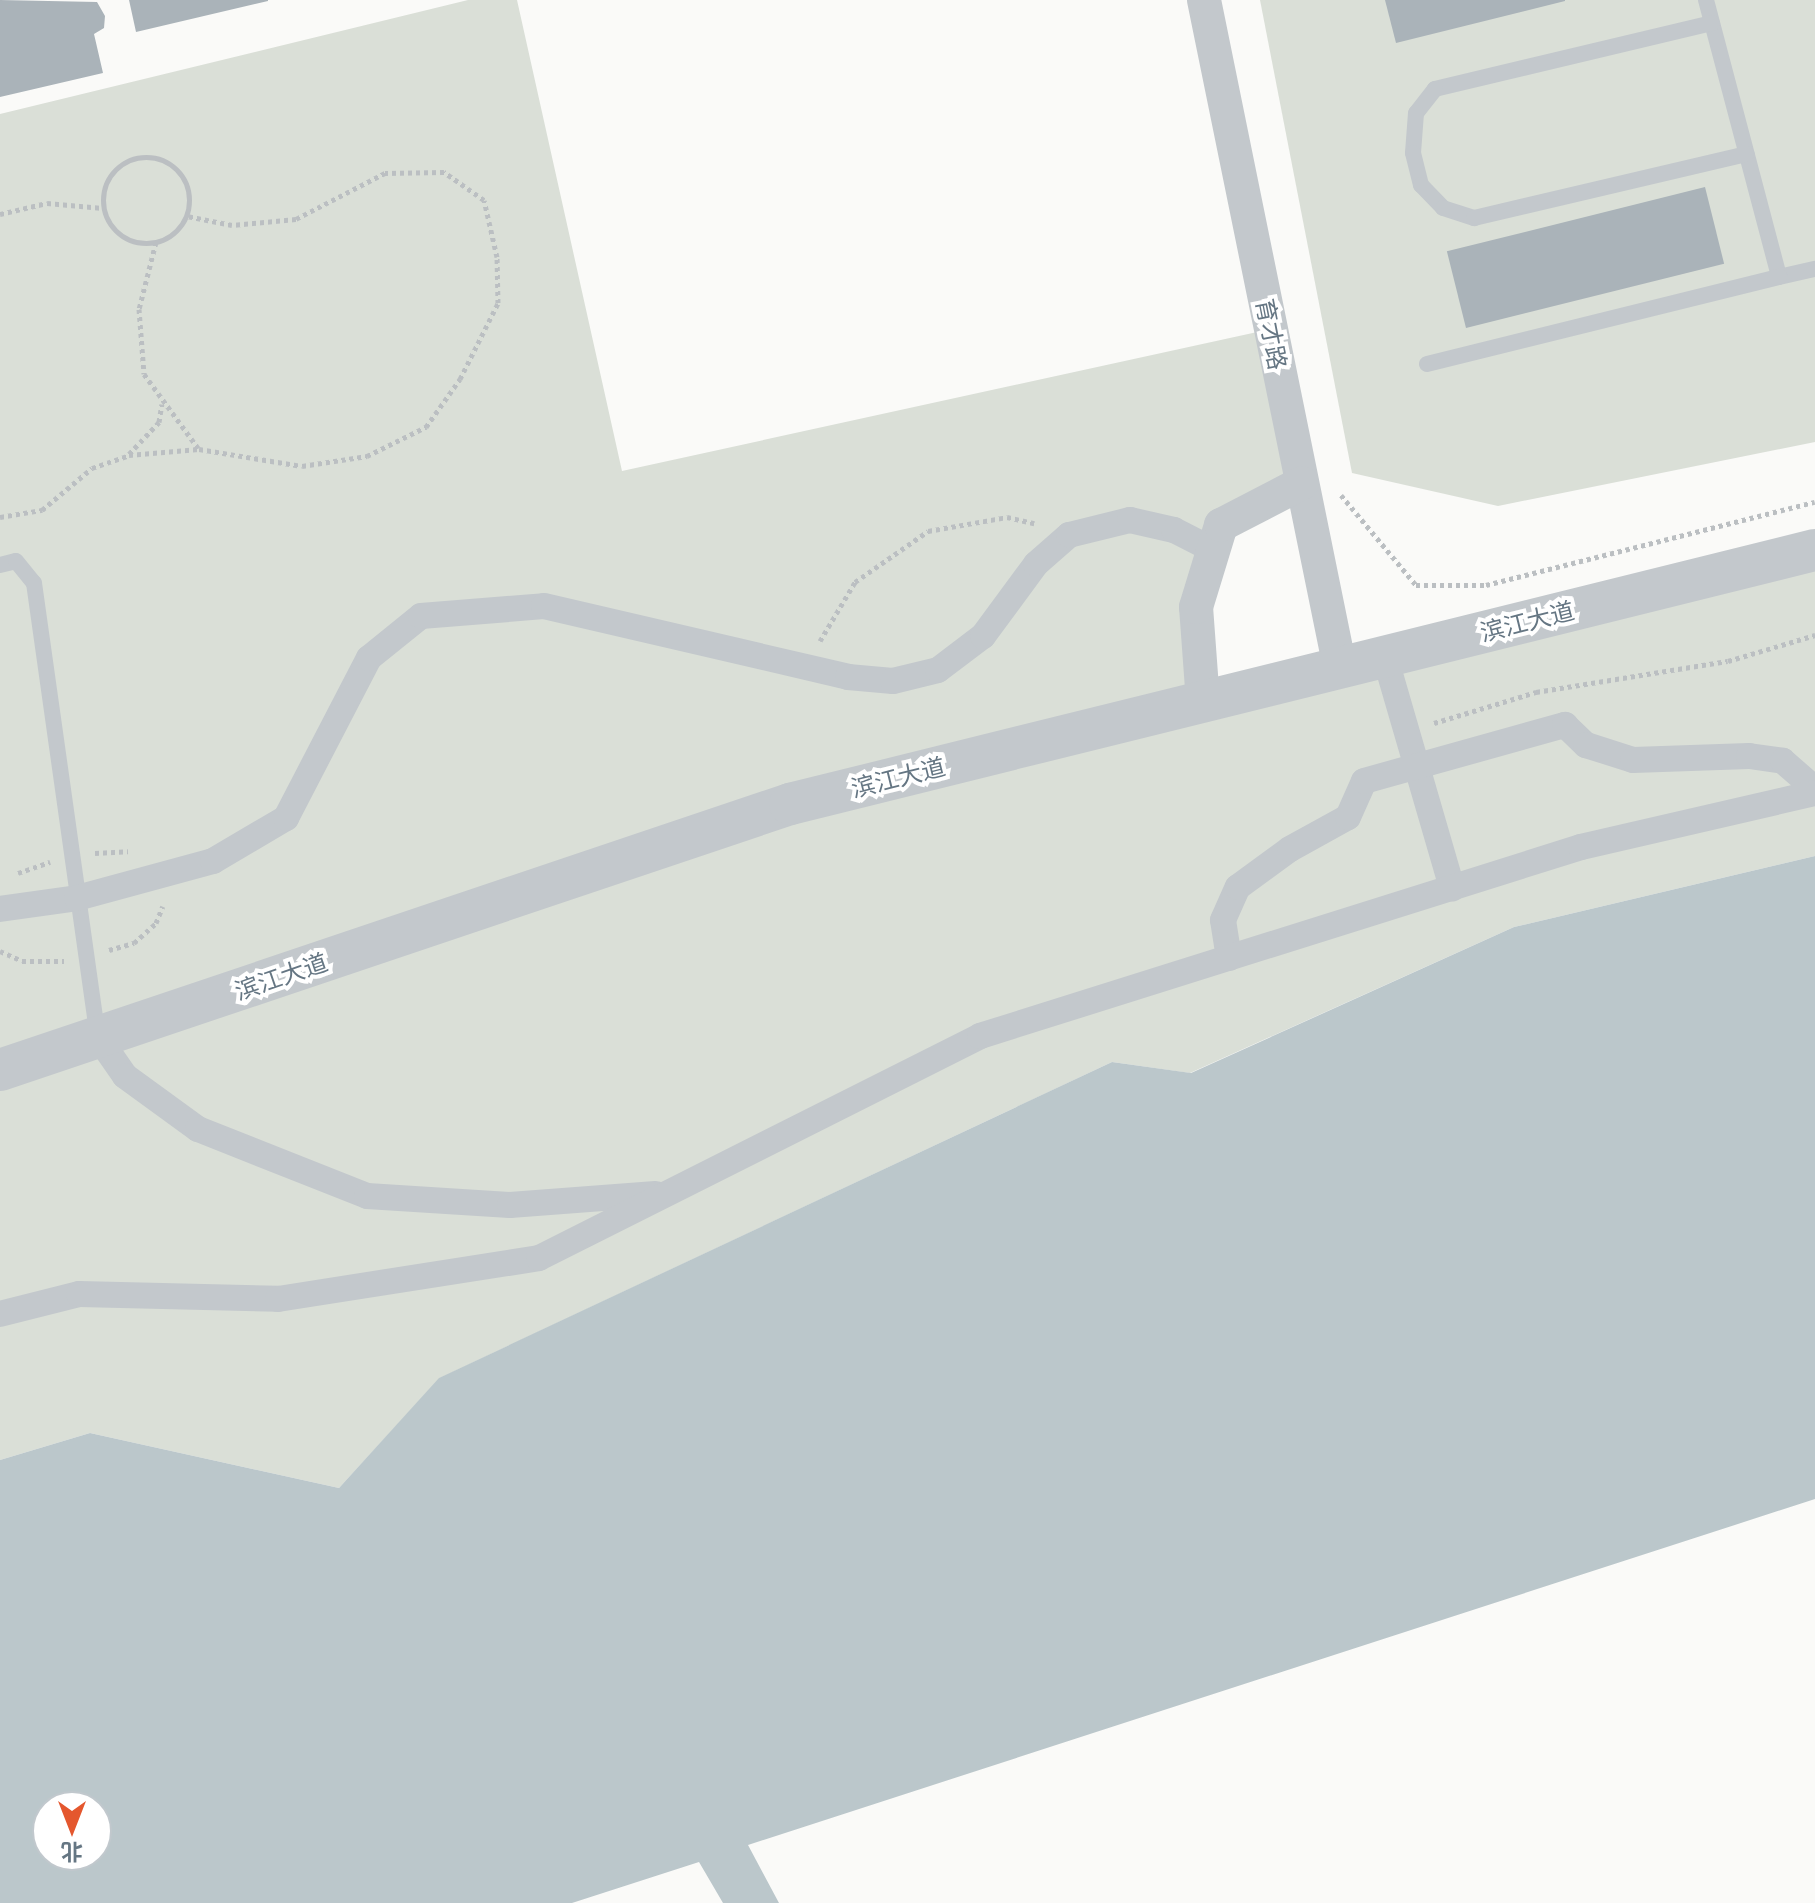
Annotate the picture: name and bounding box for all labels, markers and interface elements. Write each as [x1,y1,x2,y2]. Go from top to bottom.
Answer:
street label: 育才路 [1251,296,1293,372]
street label: 滨江大道 [1477,595,1577,647]
street label: 滨江大道 [848,751,948,803]
street label: 滨江大道 [231,947,331,1005]
north arrow [32,1791,112,1871]
text: 北 [61,1838,83,1868]

